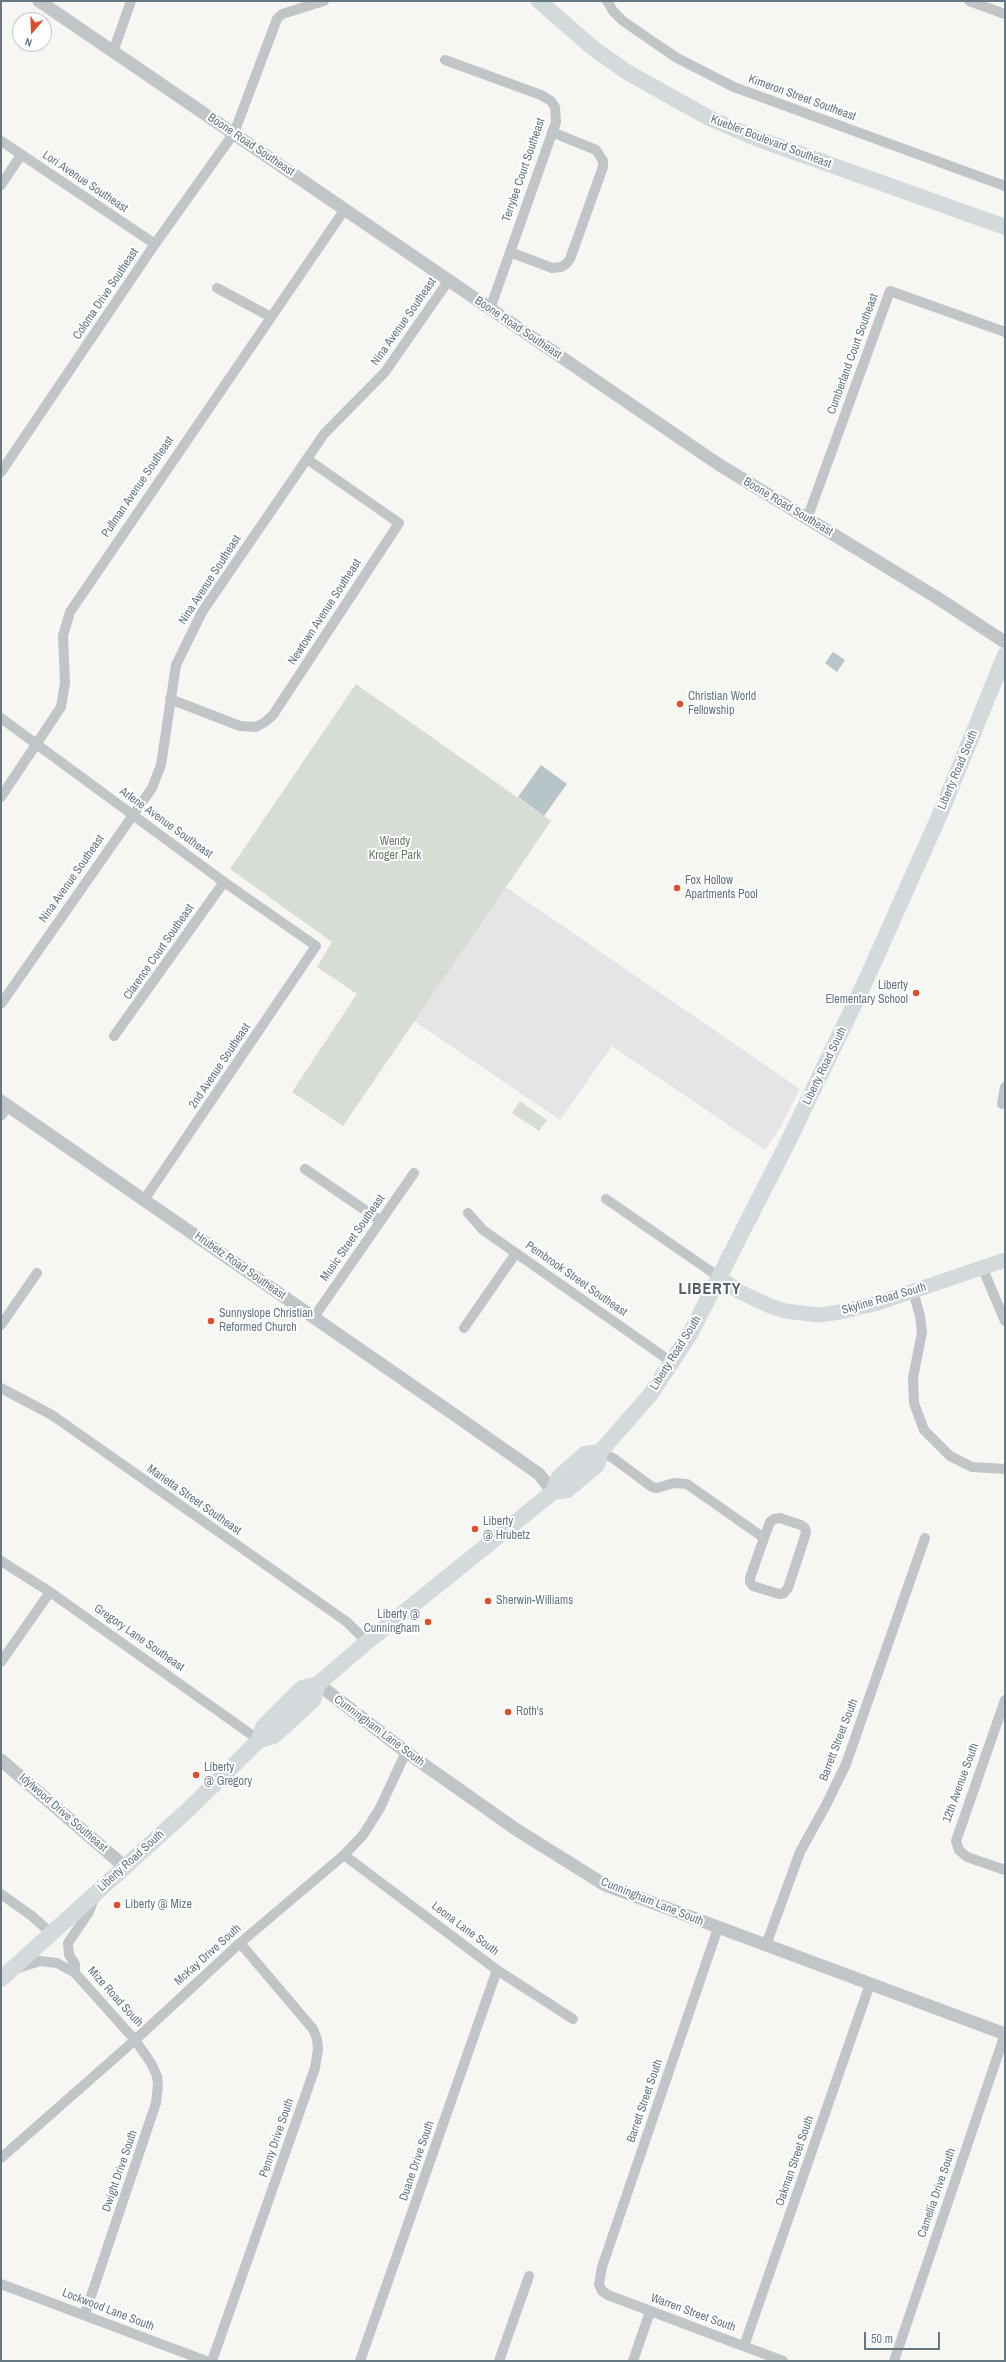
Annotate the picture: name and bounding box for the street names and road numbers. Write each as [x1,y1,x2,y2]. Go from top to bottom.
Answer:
street label: Kimeron Street Southeast [746,72,858,124]
street label: Boone Road Southeast [205,111,297,179]
street label: Kuebler Boulevard Southeast [709,112,833,172]
street label: Terrylee Court Southeast [499,116,549,224]
street label: Lori Avenue Southeast [40,148,130,216]
street label: Coloma Drive Southeast [70,246,142,342]
street label: Nina Avenue Southeast [368,275,440,369]
street label: Cumberland Court Southeast [824,292,882,416]
street label: Boone Road Southeast [472,294,564,362]
street label: Pullman Avenue Southeast [99,434,177,540]
street label: Boone Road Southeast [741,475,835,539]
street label: Nina Avenue Southeast [176,533,244,627]
street label: Newtown Avenue Southeast [285,556,365,668]
street label: Liberty Road South [935,728,981,812]
street label: Arlene Avenue Southeast [117,784,215,862]
street label: Nina Avenue Southeast [36,832,108,926]
street label: Clarence Court Southeast [121,901,197,1003]
street label: 2nd Avenue Southeast [186,1021,254,1111]
street label: Liberty Road South [800,1025,850,1107]
street label: Music Street Southeast [318,1192,388,1284]
street label: Hrubetz Road Southeast [192,1229,288,1303]
street label: Pembrook Street Southeast [522,1238,630,1320]
street label: Skyline Road South [840,1280,928,1318]
street label: Liberty Road South [647,1313,705,1393]
street label: Marietta Street Southeast [144,1462,244,1538]
street label: Gregory Lane Southeast [91,1601,187,1675]
street label: Cunningham Lane South [331,1692,427,1770]
street label: Barrett Street South [817,1697,861,1783]
street label: 12th Avenue South [940,1741,982,1825]
street label: Idylwood Drive Southeast [16,1771,110,1855]
street label: Liberty Road South [95,1827,167,1895]
street label: Cunningham Lane South [599,1875,705,1929]
street label: Leona Lane South [429,1899,501,1959]
street label: McKay Drive South [172,1921,244,1989]
street label: Mize Road South [84,1964,146,2030]
street label: Barrett Street South [624,2058,666,2144]
street label: Penny Drive South [257,2097,297,2179]
street label: Oakman Street South [773,2114,817,2208]
street label: Duane Drive South [397,2119,437,2203]
street label: Dwight Drive South [99,2128,141,2214]
street label: Camellia Drive South [915,2146,959,2240]
street label: Lockwood Lane South [60,2286,156,2334]
street label: Warren Street South [649,2291,737,2335]

